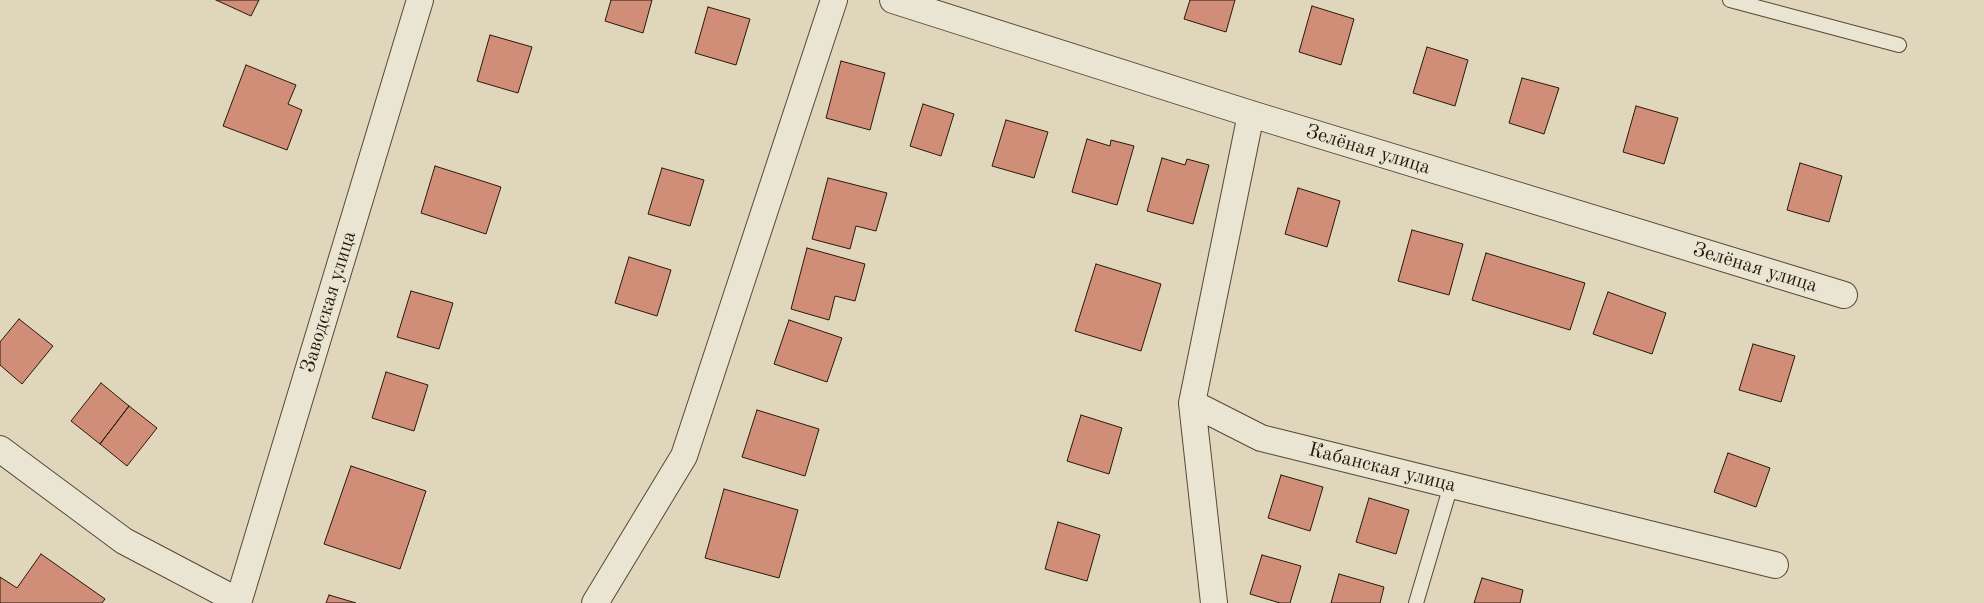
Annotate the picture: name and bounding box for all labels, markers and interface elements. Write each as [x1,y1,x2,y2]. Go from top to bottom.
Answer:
street label: Зелёная улица [1303,120,1433,180]
street label: Заводская улица [296,228,362,376]
street label: Зелёная улица [1690,238,1820,298]
street label: Кабанская улица [1306,438,1458,498]

